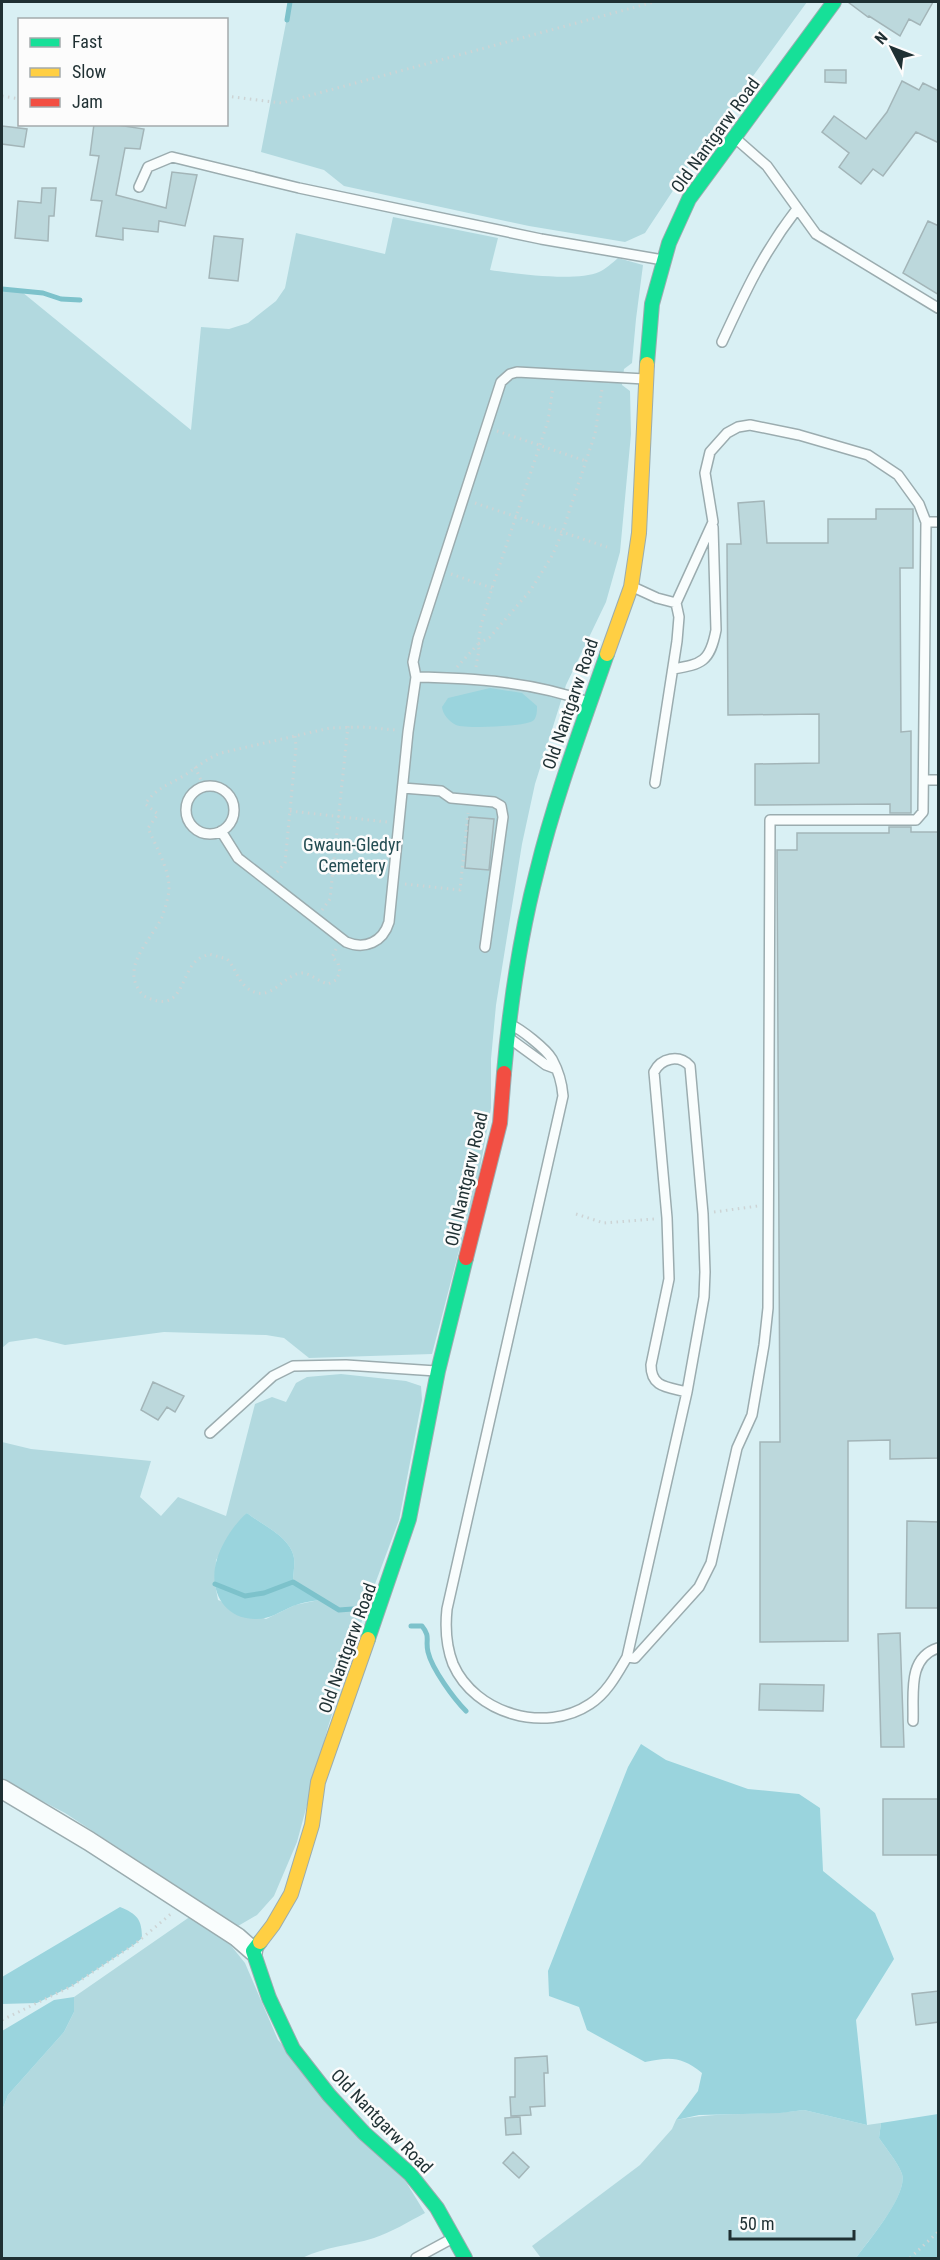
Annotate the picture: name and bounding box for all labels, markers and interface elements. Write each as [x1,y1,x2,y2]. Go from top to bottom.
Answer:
legend [18,18,228,126]
north arrow [862,18,922,78]
text: N [871,28,892,48]
text: Fast [72,31,103,52]
text: Slow [72,61,107,82]
street label: Old Nantgarw Road [666,73,764,197]
text: Jam [72,91,103,112]
street label: Old Nantgarw Road [538,636,602,772]
park label: Gwaun-Gledyr Cemetery [303,834,401,876]
street label: Old Nantgarw Road [440,1110,492,1248]
street label: Old Nantgarw Road [314,1580,380,1716]
street label: Old Nantgarw Road [327,2064,437,2178]
scale bar [730,2203,854,2241]
text: 50 m [739,2213,774,2234]

